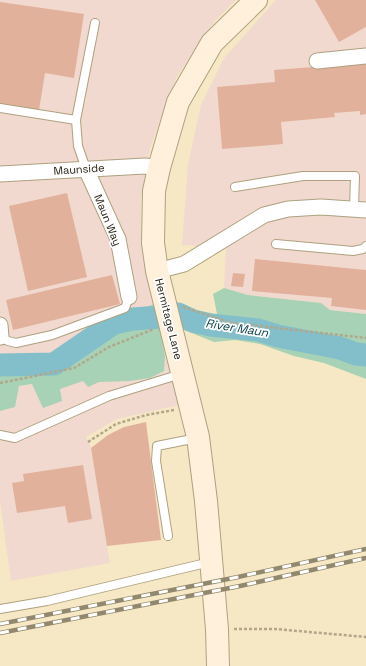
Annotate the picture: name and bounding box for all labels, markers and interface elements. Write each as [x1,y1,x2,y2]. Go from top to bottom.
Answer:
street label: Maunside [53,160,105,178]
street label: Maun Way [91,192,125,248]
street label: Hermitage Lane [152,277,186,361]
water label: River Maun [204,315,270,341]

